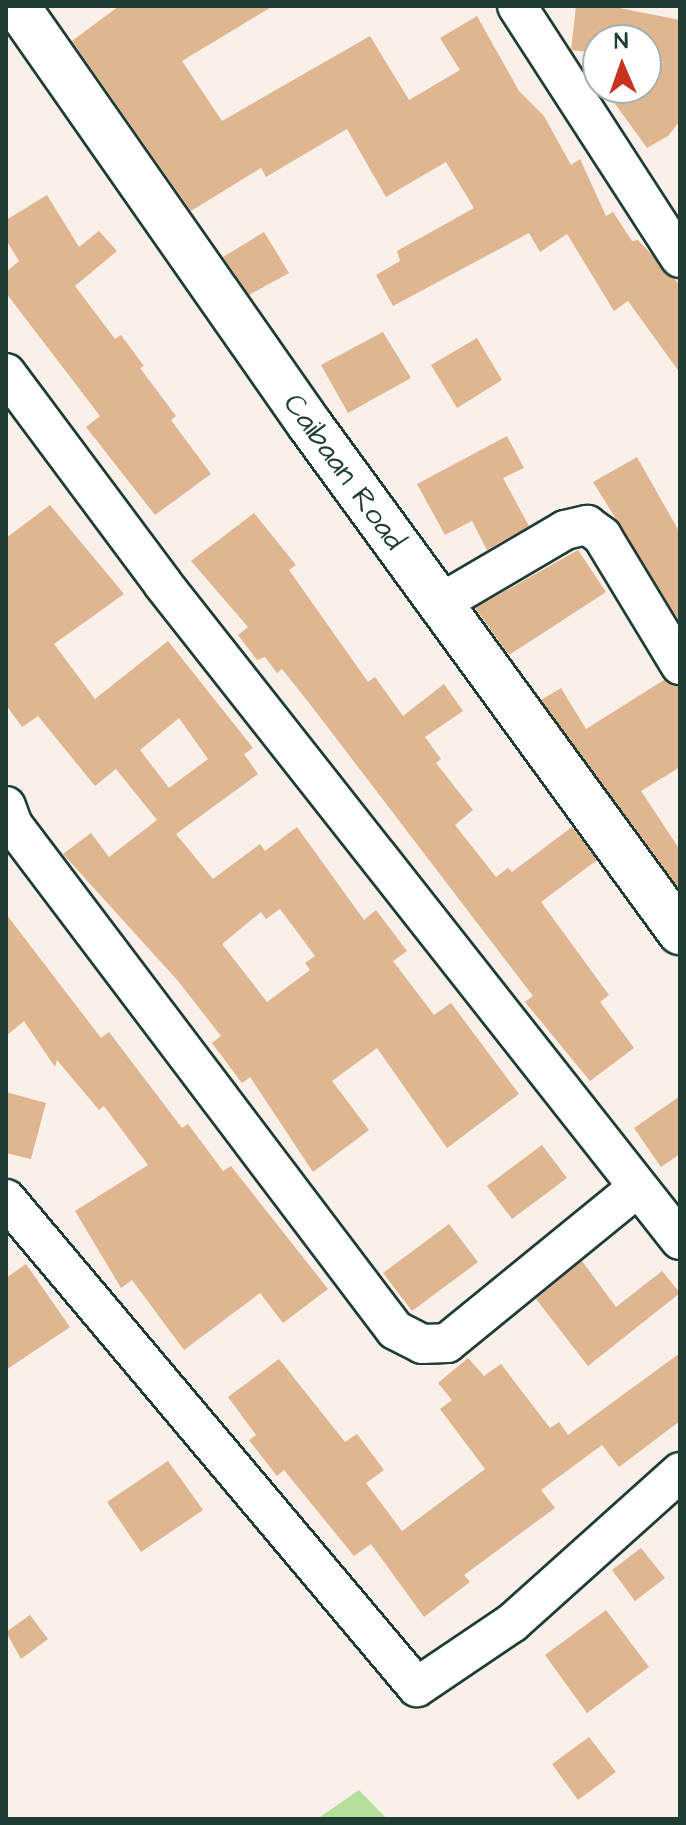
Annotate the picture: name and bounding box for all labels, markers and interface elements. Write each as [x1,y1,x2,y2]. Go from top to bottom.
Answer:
north arrow [582,24,662,104]
text: N [614,26,629,57]
street label: Caibaan Road [275,387,413,557]

